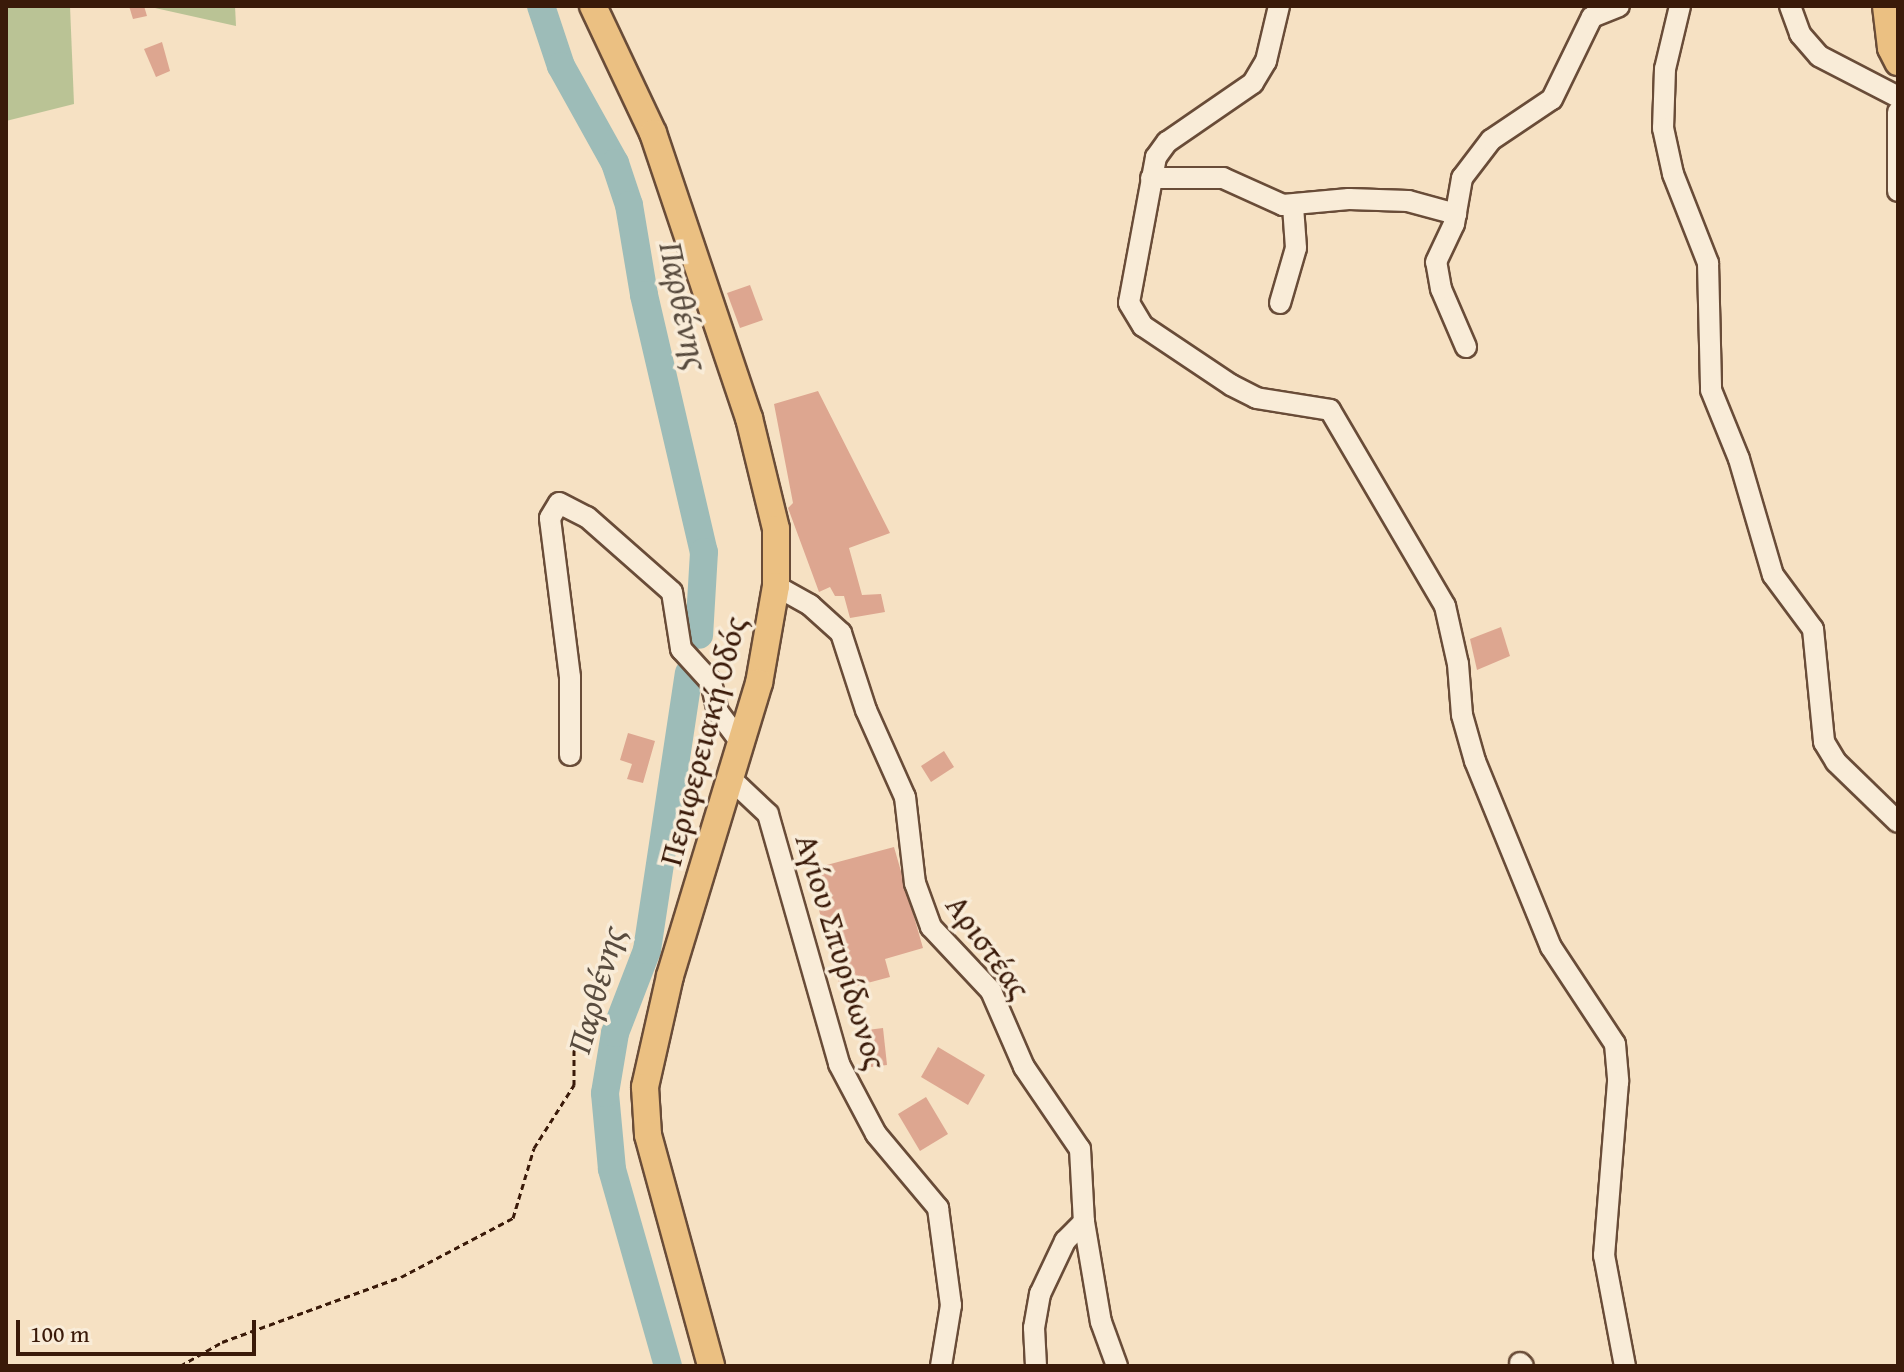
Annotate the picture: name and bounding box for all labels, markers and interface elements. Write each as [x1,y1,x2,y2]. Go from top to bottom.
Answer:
water label: Παρθένης [651,238,719,374]
street label: Περιφερειακή Οδός [651,612,755,870]
street label: Αγίου Σπυρίδωνος [787,830,895,1074]
street label: Αριστέας [937,888,1039,1006]
water label: Παρθένης [557,921,633,1057]
scale bar [20,1304,260,1354]
text: 100 m [30,1316,90,1351]

